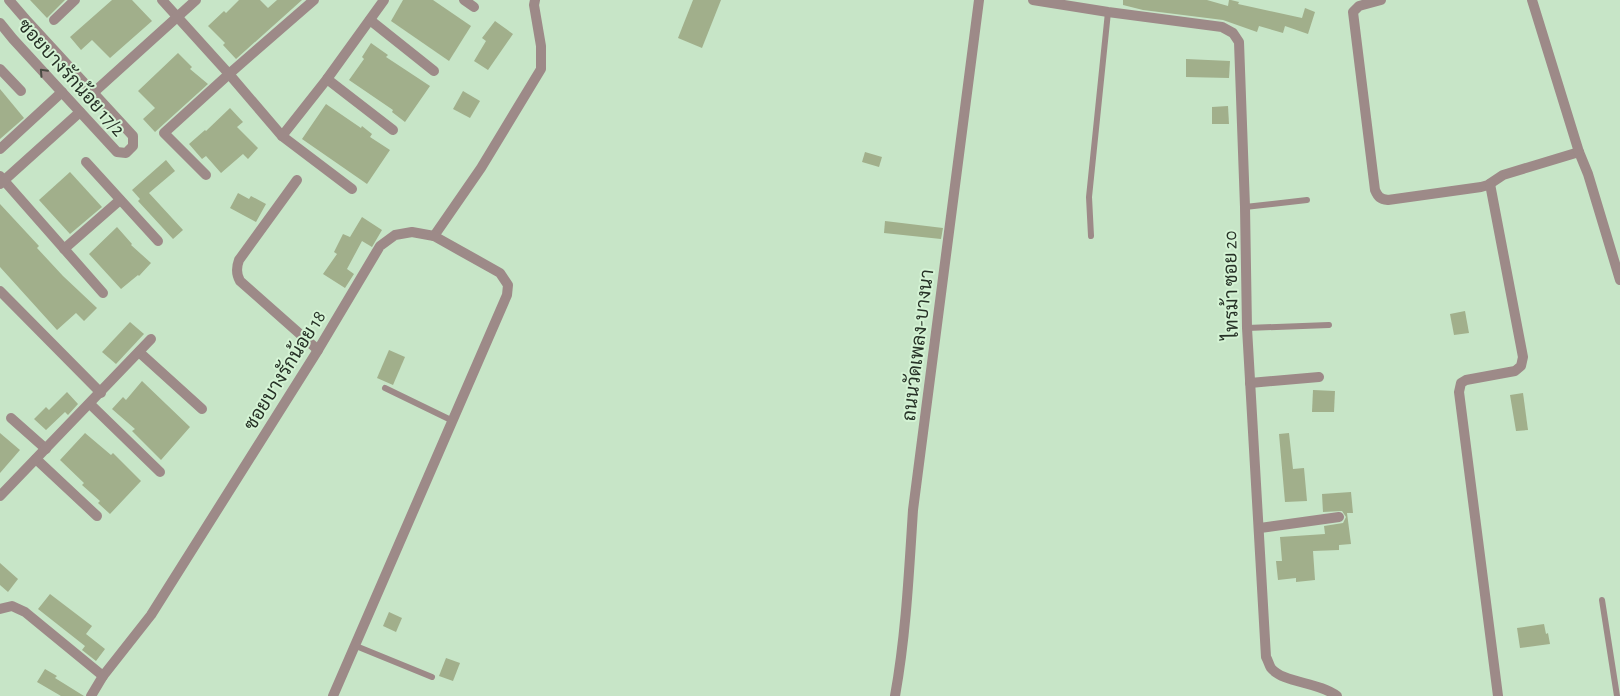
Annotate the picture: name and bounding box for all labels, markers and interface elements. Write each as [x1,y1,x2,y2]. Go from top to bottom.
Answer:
street label: ซอยบางรักน้อย 17/2 [14,14,131,140]
one-way arrow [40,68,49,77]
street label: ไทรม้า ซอย 20 [1217,230,1242,342]
street label: ถนนวัดเพลง-บางนา [898,268,937,422]
street label: ซอยบางรักน้อย 18 [238,306,330,434]

